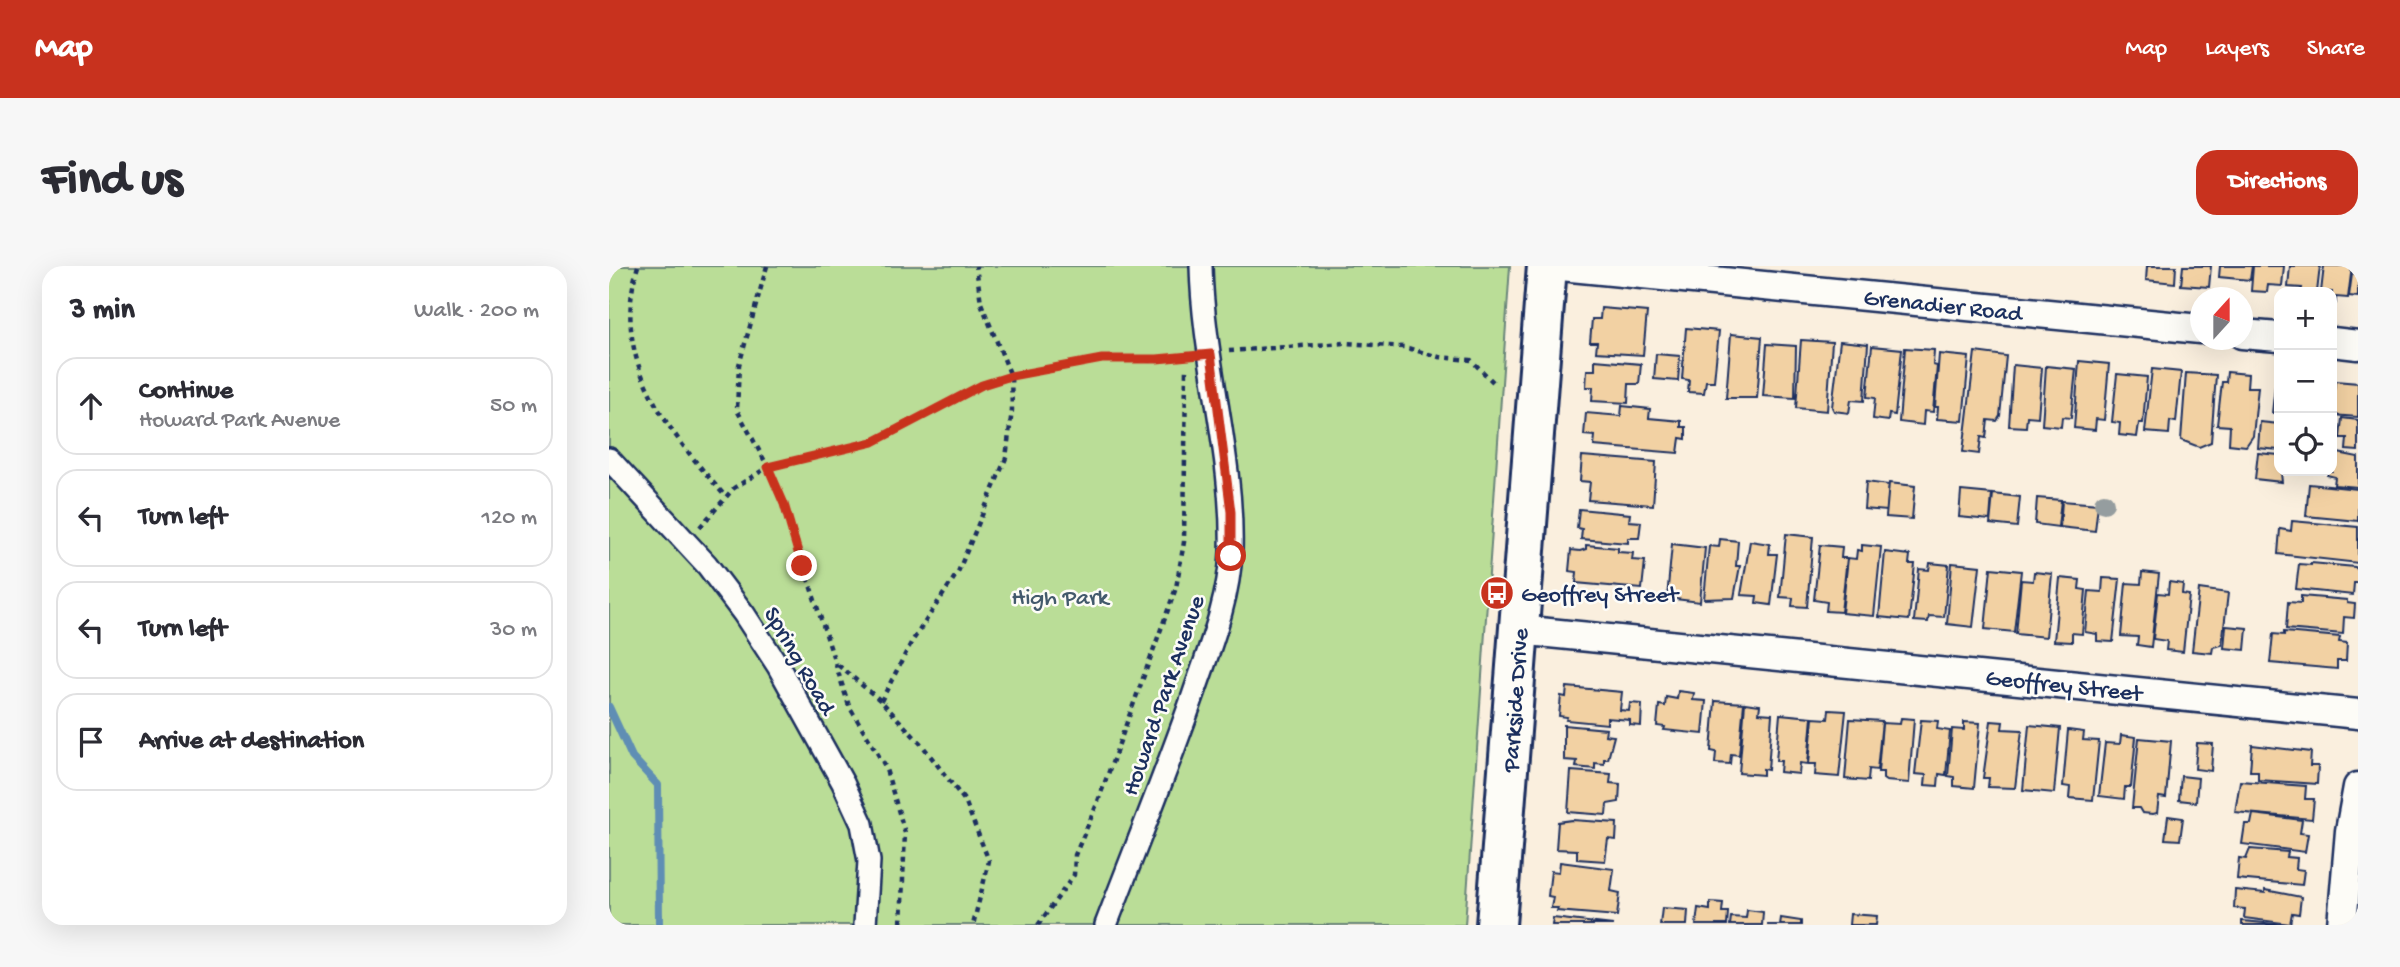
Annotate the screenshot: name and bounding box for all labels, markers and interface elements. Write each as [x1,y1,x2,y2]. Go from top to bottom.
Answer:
text: Map [35,30,92,68]
text: Map [2125,35,2167,64]
text: Layers [2205,35,2269,64]
text: Share [2307,35,2365,64]
button: Directions [2196,150,2358,215]
text: Find us [42,153,182,211]
street label: Grenadier Road [1862,285,2025,330]
north arrow [2190,287,2253,350]
map controls [2274,287,2337,476]
button: + [2274,287,2337,350]
text: 3 min [70,294,135,329]
text: Walk · 200 m [414,298,539,325]
button: − [2274,350,2337,413]
text: Continue [139,377,233,408]
icon: ahead [72,387,110,425]
text: 50 m [490,393,537,420]
text: Howard Park Avenue [139,408,340,435]
button: locate [2274,413,2337,476]
icon: left [72,499,110,537]
text: Turn left [139,503,227,534]
text: 120 m [482,505,537,532]
route start [1215,540,1246,571]
route end [786,550,817,581]
bus stop icon: Geoffrey Street [1478,574,1516,612]
place label: Geoffrey Street [1521,582,1680,611]
park label: High Park [1012,585,1111,614]
street label: Howard Park Avenue [1117,592,1213,800]
street label: Spring Road [755,603,841,723]
icon: left [72,611,110,649]
text: Turn left [139,615,227,646]
text: 30 m [490,617,537,644]
street label: Parkside Drive [1498,627,1537,774]
street label: Geoffrey Street [1984,665,2145,710]
icon: arrive [72,723,110,761]
text: Arrive at destination [139,727,364,758]

